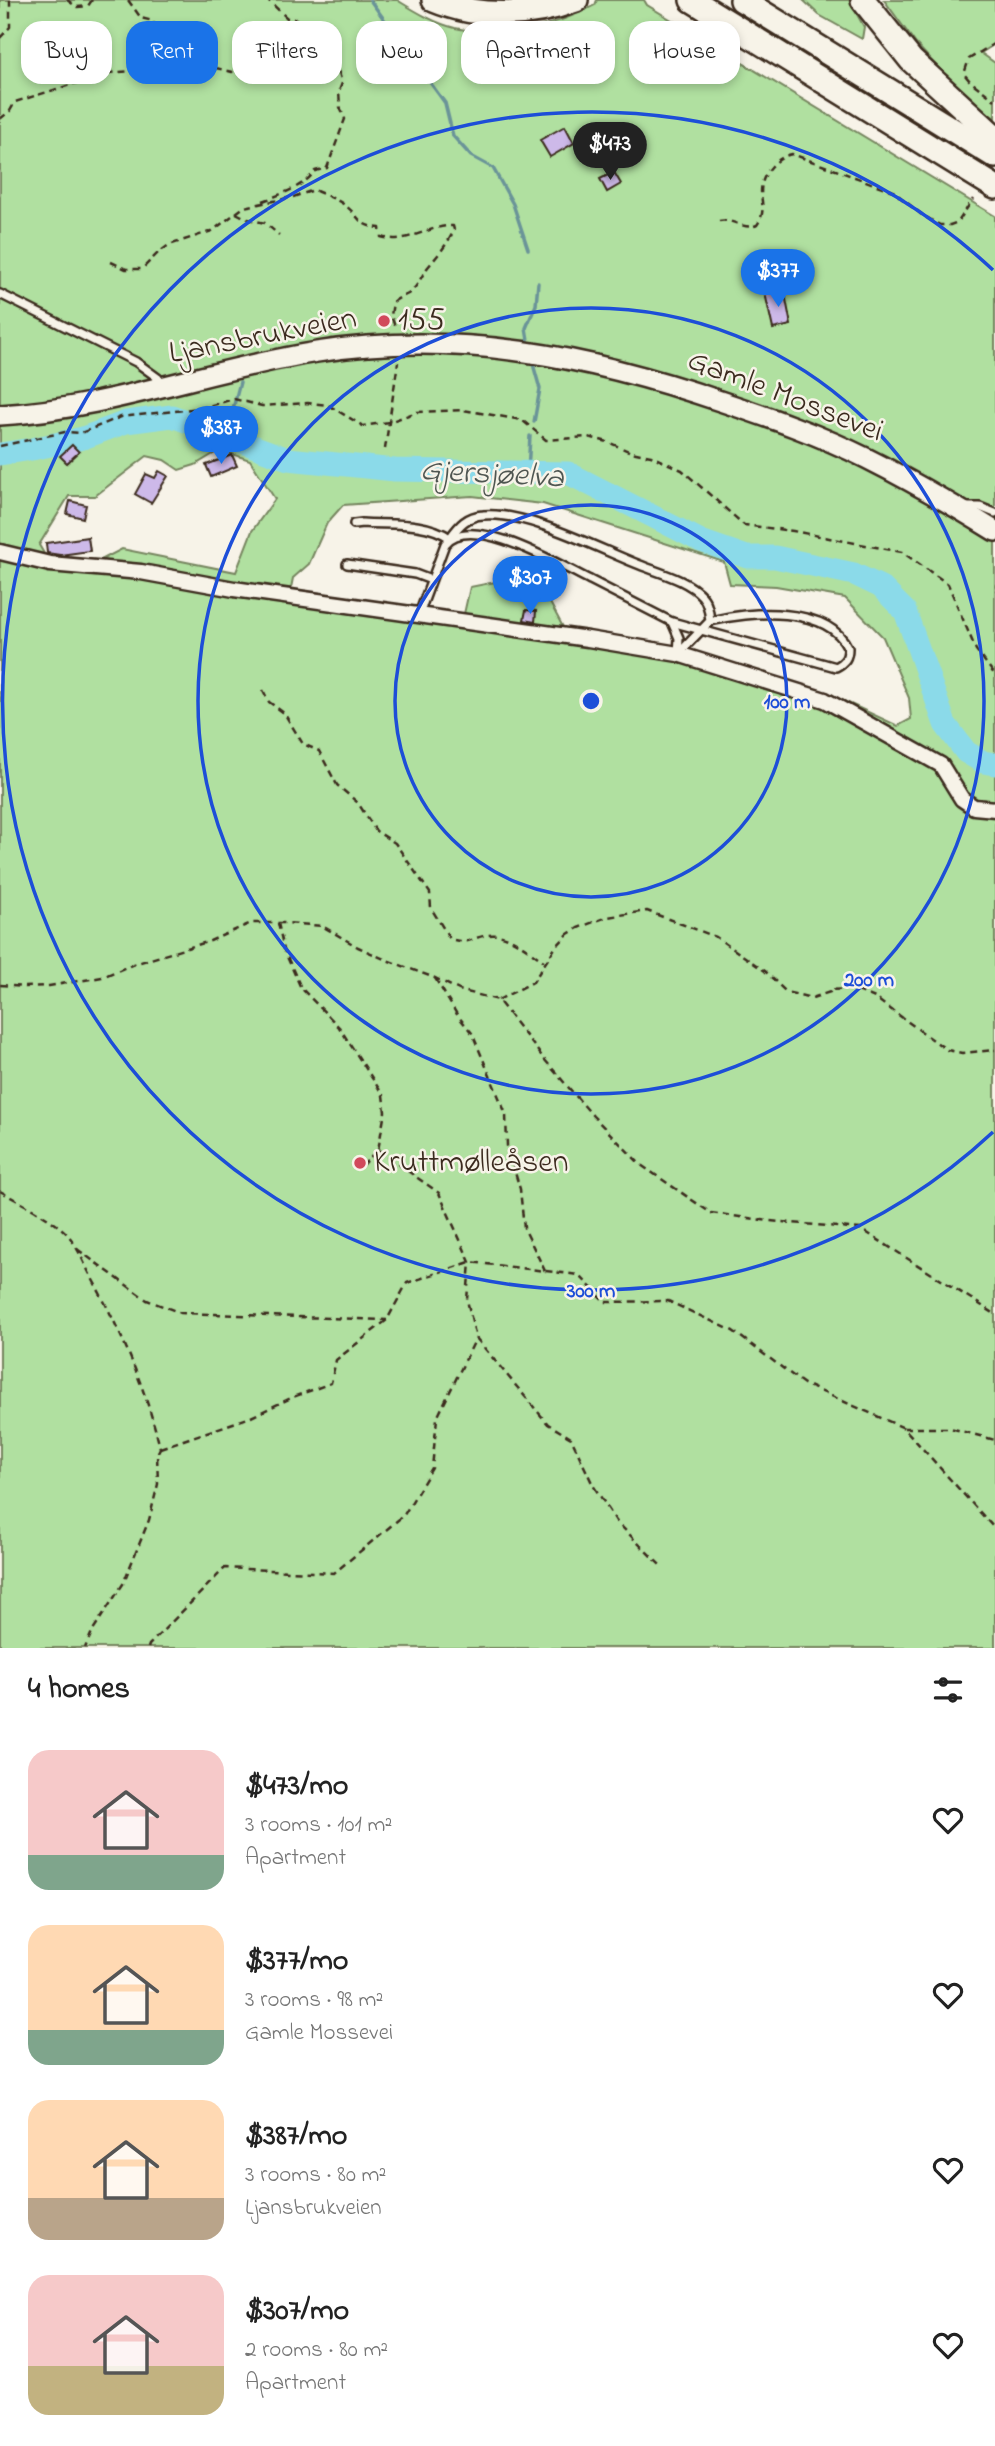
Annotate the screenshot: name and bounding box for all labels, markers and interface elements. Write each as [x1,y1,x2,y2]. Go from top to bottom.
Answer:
chip: Buy [21,21,112,84]
chip: Rent [126,21,218,84]
chip: Filters [232,21,342,84]
chip: New [356,21,447,84]
chip: Apartment [461,21,615,84]
chip: House [629,21,740,84]
pin: $473 [569,122,651,182]
text: $473 [589,128,631,161]
pin: $377 [737,250,819,309]
text: $377 [757,255,799,288]
street label: Ljansbrukveien [165,296,361,378]
place label: 155 [398,298,445,345]
marker: 155 [376,313,392,329]
street label: Gamle Mossevei [680,338,890,456]
pin: $387 [180,406,262,466]
text: $387 [200,412,242,445]
water label: Gjersjøelva [419,447,566,503]
pin: $307 [489,556,571,616]
text: $307 [509,562,551,595]
text: 100 m [764,688,810,718]
centre of rings [579,689,603,713]
text: 200 m [843,966,894,996]
place label: Kruttmølleåsen [374,1140,568,1187]
marker: Kruttmølleåsen [352,1155,368,1171]
text: 300 m [566,1277,615,1307]
text: 4 homes [28,1668,130,1712]
icon: filters [929,1671,967,1709]
text: $473/mo [245,1765,348,1809]
icon: home [84,1778,168,1862]
icon: heart [929,1801,967,1839]
text: 3 rooms · 101 m² [245,1809,392,1842]
text: Apartment [245,1842,346,1875]
text: $377/mo [245,1940,348,1984]
icon: home [84,1953,168,2037]
icon: heart [929,1976,967,2014]
text: 3 rooms · 98 m² [245,1984,383,2017]
text: Gamle Mossevei [245,2017,393,2050]
text: $387/mo [245,2115,347,2159]
icon: home [84,2128,168,2212]
icon: heart [929,2151,967,2189]
text: 3 rooms · 80 m² [245,2159,386,2192]
text: Ljansbrukveien [245,2192,382,2225]
text: $307/mo [245,2290,349,2334]
icon: home [84,2303,168,2387]
icon: heart [929,2326,967,2364]
text: 2 rooms · 80 m² [245,2334,388,2367]
text: Apartment [245,2367,346,2400]

